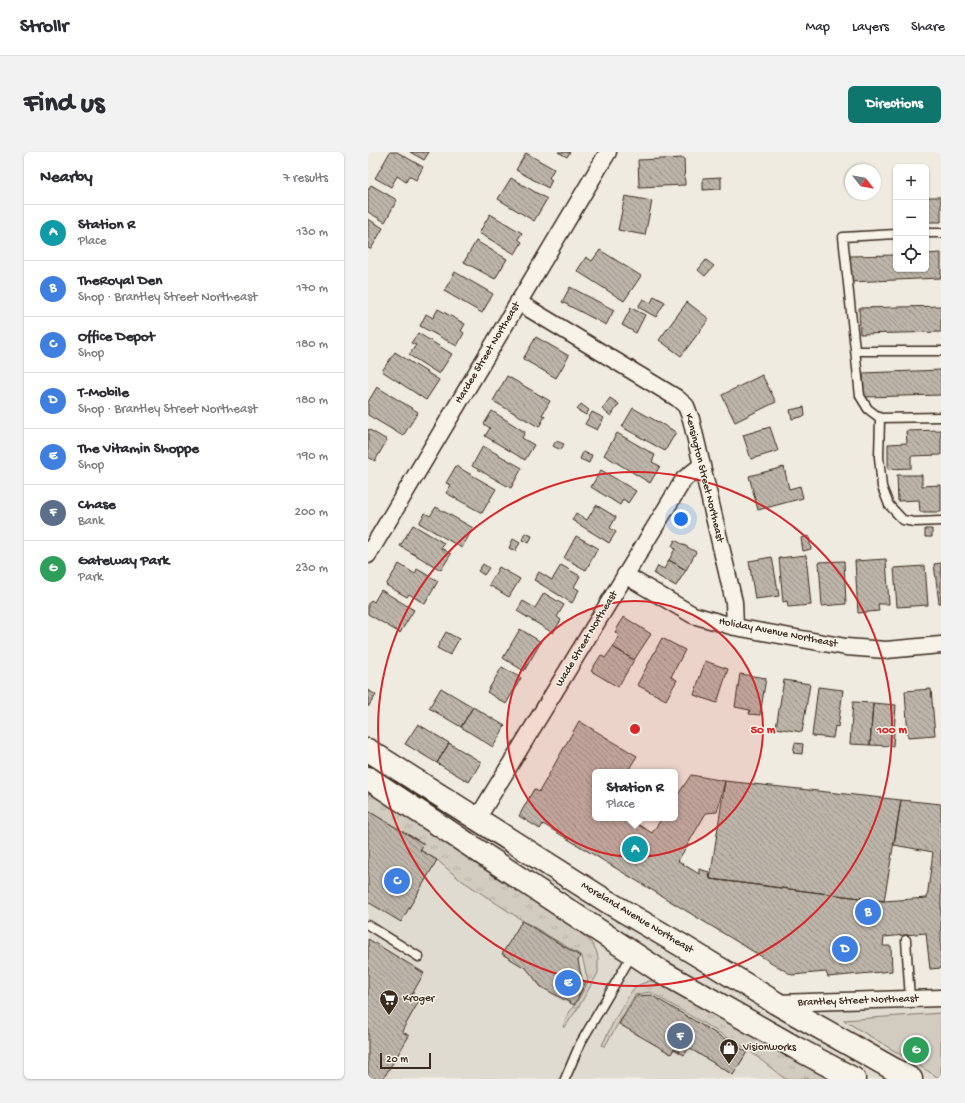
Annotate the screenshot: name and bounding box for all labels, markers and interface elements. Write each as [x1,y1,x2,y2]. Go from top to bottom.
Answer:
text: Strollr [20,16,68,39]
text: Map [806,19,830,36]
text: Layers [852,19,889,36]
text: Share [911,19,945,36]
button: Directions [848,86,941,123]
text: Find us [24,88,104,121]
north arrow [845,164,881,200]
map controls [893,164,929,272]
button: + [893,164,929,200]
text: Nearby [40,168,93,188]
text: 7 results [283,171,328,186]
button: − [893,200,929,236]
text: Station R [78,216,135,234]
text: A [49,225,57,240]
text: 130 m [296,225,328,240]
text: Place [78,234,106,249]
button: locate [893,236,929,272]
text: TheRoyal Den [78,272,162,290]
text: B [50,281,56,296]
text: 170 m [296,281,328,296]
text: Shop · Brantley Street Northeast [78,290,257,305]
street label: Hardee Street Northeast [453,299,524,406]
text: Office Depot [78,328,155,346]
text: C [49,337,57,352]
text: 180 m [296,337,328,352]
text: Shop [78,346,104,361]
text: T-Mobile [78,384,129,402]
text: D [49,393,57,408]
text: 180 m [296,393,328,408]
text: Shop · Brantley Street Northeast [78,402,257,417]
street label: Kensington Street Northeast [682,412,726,545]
text: The Vitamin Shoppe [78,440,199,458]
text: E [49,449,57,464]
text: 190 m [297,449,328,464]
text: Shop [78,458,104,473]
text: Chase [78,496,116,514]
text: F [50,505,56,520]
text: 200 m [295,505,328,520]
your location [671,509,691,529]
text: Bank [78,514,104,529]
text: Gateway Park [78,552,169,570]
text: G [49,561,57,576]
text: 230 m [295,561,328,576]
text: Park [78,570,103,585]
street label: Wade Street Northeast [554,588,621,689]
street label: Holiday Avenue Northeast [718,616,840,651]
centre of rings [628,722,642,736]
text: 50 m [751,724,776,738]
text: 100 m [876,724,907,738]
popup [592,769,678,821]
text: Station R [606,779,664,797]
text: Place [606,797,635,812]
pin: A [622,834,648,864]
pin: C [384,866,410,896]
street label: Moreland Avenue Northeast [579,880,697,957]
pin: B [855,897,881,927]
pin: D [832,934,858,964]
pin: E [555,968,581,998]
supermarket icon: Kroger [378,988,400,1016]
place label: Kroger [403,993,436,1005]
street label: Brantley Street Northeast [796,993,920,1009]
pin: F [667,1021,693,1051]
pin: G [903,1035,929,1065]
shop icon: Visionworks [718,1037,740,1065]
place label: Visionworks [742,1042,797,1054]
scale bar [380,1051,431,1070]
text: 20 m [386,1054,408,1066]

